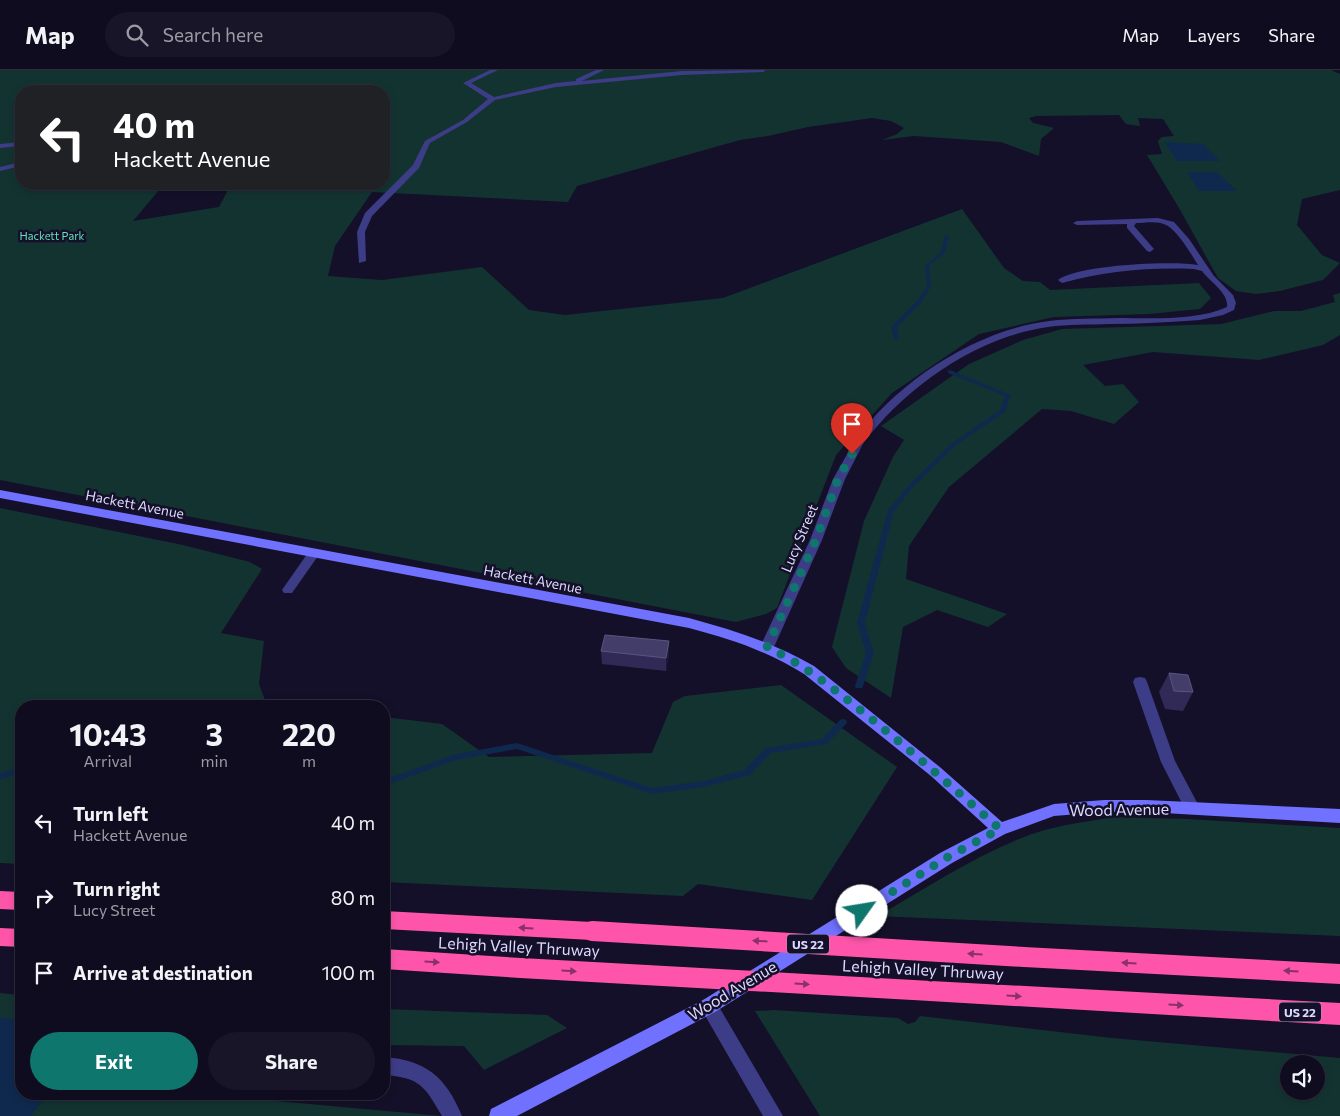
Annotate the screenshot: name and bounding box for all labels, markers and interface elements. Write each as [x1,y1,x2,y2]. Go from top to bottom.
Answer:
search box [105,12,455,57]
text: Map [25,20,75,49]
icon: search [123,21,151,49]
text: Search here [163,23,263,46]
text: Map [1122,24,1159,46]
text: Layers [1187,24,1240,46]
text: Share [1268,24,1315,46]
text: 40 m [113,102,195,145]
icon: left [30,105,95,170]
text: Hackett Avenue [113,145,270,172]
park label: Hackett Park [19,229,85,242]
pin [831,403,873,454]
icon: arrive [838,410,866,438]
street label: Hackett Avenue [84,486,186,522]
street label: Lucy Street [777,501,821,575]
street label: Hackett Avenue [482,561,584,597]
text: 10:43 [69,715,146,752]
text: 3 [205,715,223,752]
text: 220 [282,715,336,752]
text: Arrival [84,751,132,770]
text: min [201,751,228,770]
text: m [302,751,316,770]
street label: Wood Avenue [1069,799,1169,819]
text: Turn left [73,802,148,825]
icon: left [30,809,58,837]
text: 40 m [331,811,375,834]
text: Hackett Avenue [73,825,187,844]
text: Turn right [73,877,160,900]
icon: right [30,884,58,912]
position arrow [835,884,887,936]
text: 80 m [331,886,375,909]
text: Lucy Street [73,900,156,919]
one-way arrow [518,924,534,932]
street label: Lehigh Valley Thruway [438,932,600,960]
road number: US 22 [787,934,829,954]
one-way arrow [752,937,768,945]
one-way arrow [967,949,983,957]
street label: Lehigh Valley Thruway [842,955,1004,983]
street label: Wood Avenue [684,956,780,1024]
one-way arrow [1121,958,1137,966]
icon: arrive [30,959,58,987]
one-way arrow [425,959,441,967]
text: Arrive at destination [73,961,253,984]
text: 100 m [322,961,375,984]
one-way arrow [562,967,578,975]
one-way arrow [1283,967,1299,975]
one-way arrow [794,980,810,988]
one-way arrow [1006,992,1022,1000]
one-way arrow [1168,1001,1184,1009]
road number: US 22 [1279,1002,1321,1022]
button: Exit [30,1032,198,1090]
button: Share [208,1032,375,1090]
map controls [1280,1055,1325,1100]
button: sound [1280,1055,1325,1100]

